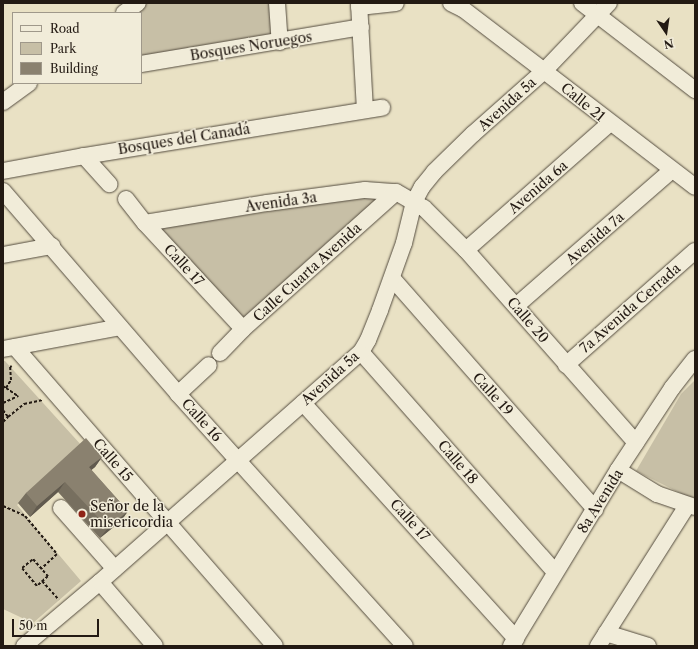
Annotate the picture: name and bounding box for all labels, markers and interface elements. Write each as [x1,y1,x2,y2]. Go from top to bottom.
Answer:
legend [12,12,142,84]
north arrow [646,12,686,52]
text: Road [50,21,80,36]
street label: Bosques Noruegos [189,28,313,64]
text: N [662,36,675,52]
text: Park [50,41,76,56]
text: Building [50,61,98,76]
street label: Avenida 5a [475,74,539,134]
street label: Calle 21 [558,79,608,125]
street label: Bosques del Canadá [117,120,251,158]
street label: Avenida 6a [505,157,571,217]
street label: Avenida 3a [244,189,318,215]
street label: Avenida 7a [563,208,627,268]
street label: Calle Cuarta Avenida [249,219,365,325]
street label: Calle 17 [161,241,207,289]
street label: 7a Avenida Cerrada [576,259,684,357]
street label: Calle 20 [504,294,552,346]
street label: Avenida 5a [298,348,362,408]
street label: Calle 19 [469,369,517,419]
street label: Calle 16 [178,395,226,445]
street label: Calle 15 [90,435,136,485]
street label: Calle 18 [435,437,481,487]
street label: 8a Avenida [574,466,626,536]
street label: Calle 17 [387,495,433,545]
place label: Señor de la misericordia [90,498,173,530]
marker: Señor de la misericordia [77,509,87,519]
scale bar [14,611,101,637]
text: 50 m [19,618,48,633]

